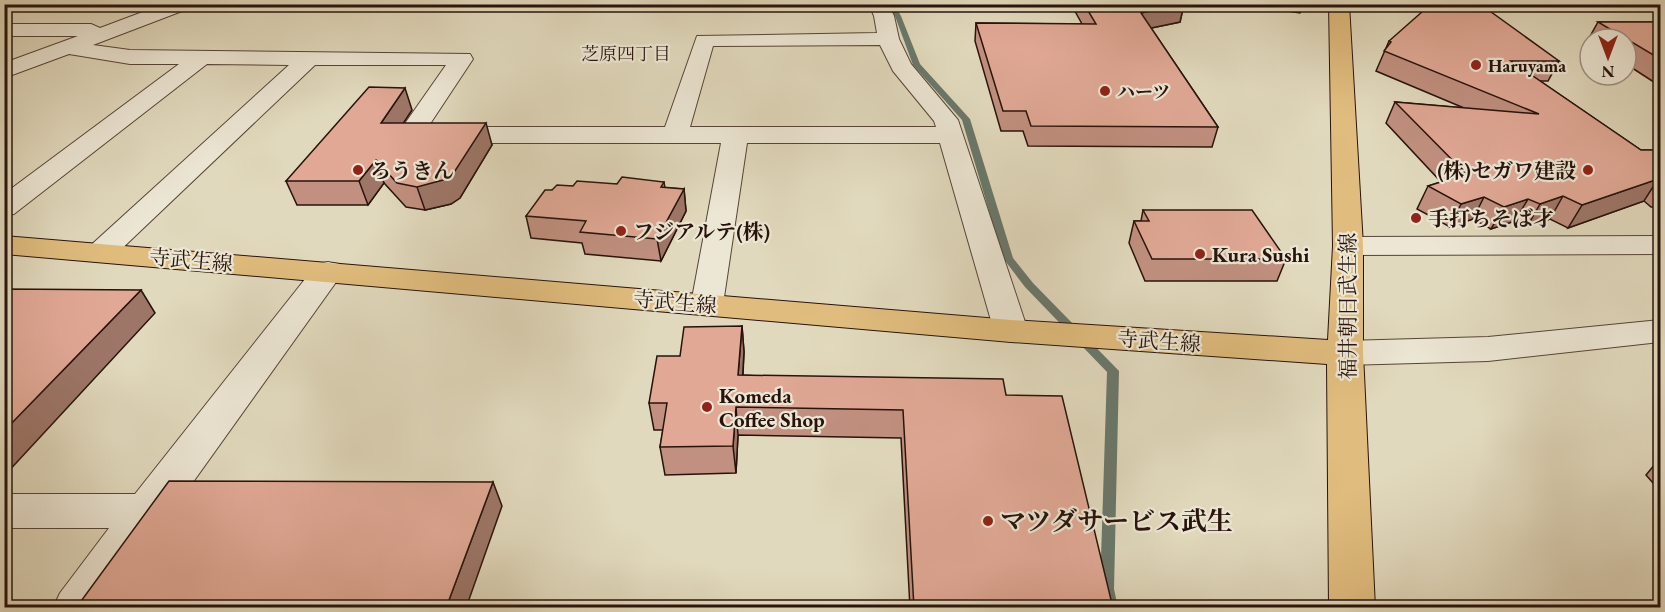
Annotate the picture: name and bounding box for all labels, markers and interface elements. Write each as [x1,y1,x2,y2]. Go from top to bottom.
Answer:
north arrow [1578,27,1638,87]
district label: 芝原四丁目 [581,42,671,65]
place label: Haruyama [1488,54,1566,77]
marker: Haruyama [1469,58,1483,72]
text: N [1601,61,1614,82]
place label: ハーツ [1117,80,1170,103]
marker: ハーツ [1098,84,1112,98]
place label: ろうきん [370,157,454,184]
place label: (株)セガワ建設 [1437,157,1576,184]
marker: ろうきん [351,163,365,177]
marker: (株)セガワ建設 [1581,163,1595,177]
place label: 手打ちそば才 [1428,205,1554,232]
marker: 手打ちそば才 [1409,211,1423,225]
place label: フジアルテ(株) [633,218,770,245]
marker: フジアルテ(株) [614,224,628,238]
street label: 福井朝日武生線 [1334,233,1361,380]
place label: Kura Sushi [1212,241,1309,268]
street label: 寺武生線 [148,243,234,277]
marker: Kura Sushi [1193,247,1207,261]
street label: 寺武生線 [632,285,718,319]
street label: 寺武生線 [1116,325,1202,357]
place label: Komeda Coffee Shop [719,382,825,433]
marker: Komeda Coffee Shop [700,400,714,414]
place label: マツダサービス武生 [1000,504,1233,538]
marker: マツダサービス武生 [981,514,995,528]

